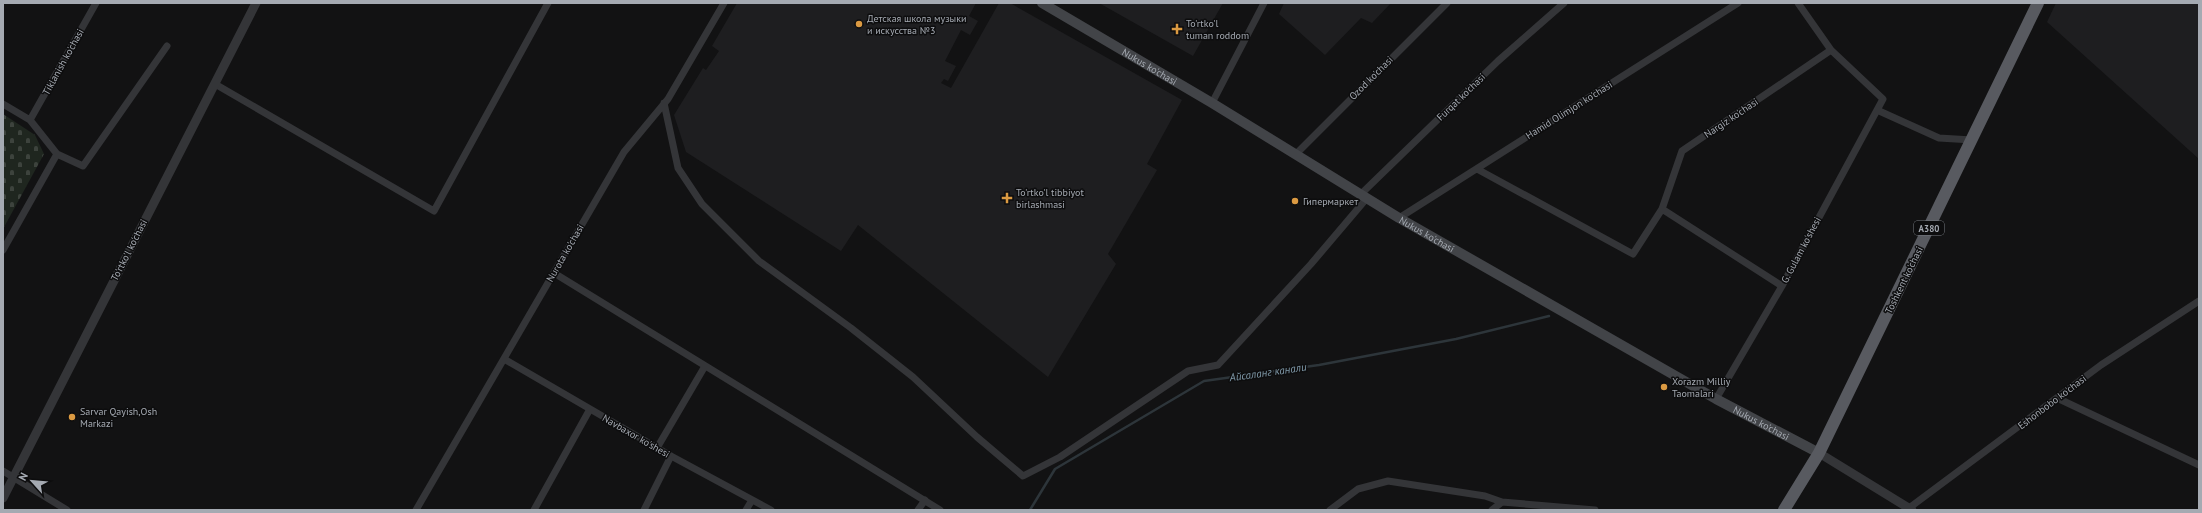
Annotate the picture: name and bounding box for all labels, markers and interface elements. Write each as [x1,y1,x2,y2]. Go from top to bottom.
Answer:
place label: Детская школа музыки и искусства №3 [867,12,966,37]
place label: To'rtko'l tuman roddom [1186,17,1249,42]
marker: Детская школа музыки и искусства №3 [854,19,864,29]
marker: To'rtko'l tuman roddom [1171,23,1183,35]
street label: Tiklanish ko'chasi [39,27,87,97]
street label: Nukus ko'chasi [1120,45,1180,88]
street label: Ozod ko'chasi [1346,53,1396,103]
street label: Furqat ko'chasi [1434,70,1488,124]
street label: Hamid Olimjon ko'chasi [1523,78,1615,142]
street label: Nargiz ko'chasi [1701,95,1761,141]
place label: To'rtko'l tibbiyot birlashmasi [1016,186,1084,211]
marker: To'rtko'l tibbiyot birlashmasi [1001,192,1013,204]
place label: Гипермаркет [1303,195,1358,208]
marker: Гипермаркет [1290,196,1300,206]
street label: Nukus ko'chasi [1397,213,1457,255]
street label: G. Gulam ko'shesi [1778,215,1824,285]
street label: To'rtko'l ko'chasi [108,217,150,283]
road number: A380 [1914,221,1944,235]
street label: Nurota ko'chasi [543,222,587,284]
street label: Toshkent ko'chasi [1882,244,1926,316]
water label: Айсаланг канали [1228,360,1308,384]
street label: Eshonbobo ko'chasi [2015,372,2089,432]
place label: Xorazm Milliy Taomalari [1672,375,1731,400]
marker: Xorazm Milliy Taomalari [1659,382,1669,392]
street label: Nukus ko'chasi [1731,403,1792,443]
place label: Sarvar Qayish,Osh Markazi [80,405,157,430]
street label: Navbaxor ko'shesi [600,411,672,461]
marker: Sarvar Qayish,Osh Markazi [67,412,77,422]
north arrow [12,461,52,501]
text: N [15,470,31,483]

